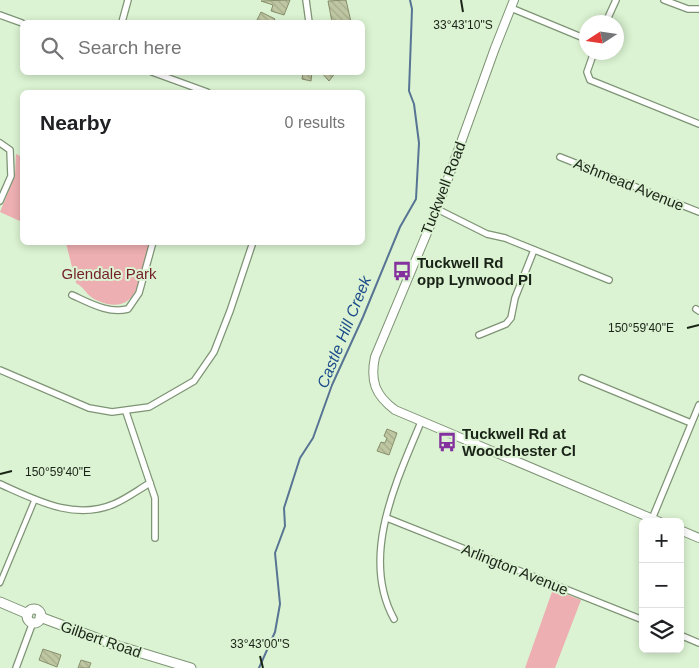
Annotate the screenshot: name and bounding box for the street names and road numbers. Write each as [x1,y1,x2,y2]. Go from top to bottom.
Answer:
street label: Tuckwell Road [418,139,468,237]
street label: Ashmead Avenue [571,154,687,214]
street label: Arlington Avenue [459,540,571,598]
street label: Gilbert Road [58,617,144,661]

